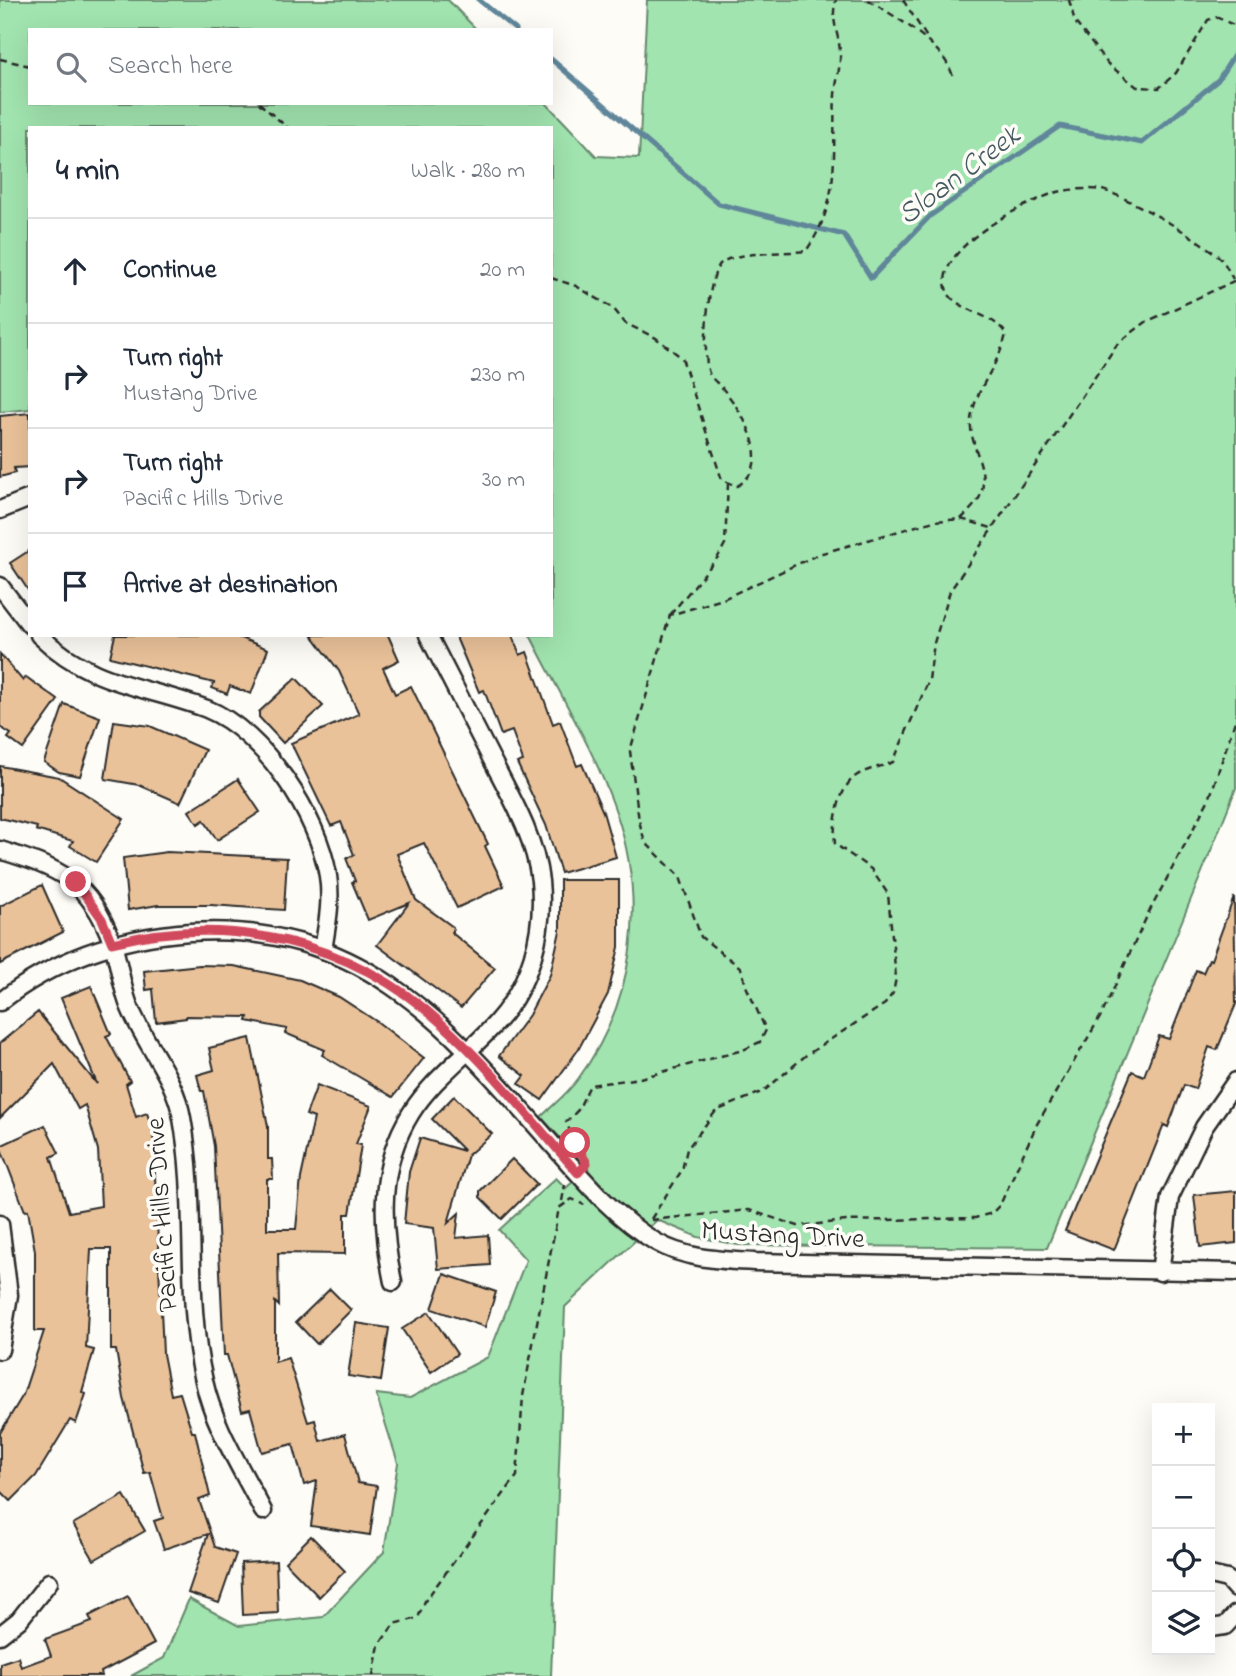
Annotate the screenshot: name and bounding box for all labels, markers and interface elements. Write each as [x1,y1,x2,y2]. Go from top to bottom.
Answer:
search box [28,28,553,105]
icon: search [52,48,90,86]
text: Search here [108,48,233,86]
water label: Sloan Creek [889,114,1032,237]
text: 4 min [56,150,119,194]
text: Walk · 280 m [411,155,525,188]
icon: ahead [56,252,94,290]
text: Continue [123,252,216,290]
text: 20 m [480,254,525,287]
text: Turn right [123,340,223,378]
icon: right [56,357,94,395]
text: 230 m [471,359,525,392]
text: Mustang Drive [123,378,257,411]
text: Turn right [123,445,223,483]
icon: right [56,462,94,500]
text: 30 m [482,464,525,497]
text: Pacific Hills Drive [123,483,283,516]
icon: arrive [56,567,94,605]
text: Arrive at destination [123,567,338,605]
route end [60,866,91,897]
street label: Pacific Hills Drive [136,1116,191,1313]
route start [559,1127,590,1158]
street label: Mustang Drive [700,1212,866,1261]
map controls [1152,1403,1215,1655]
button: + [1152,1403,1215,1466]
button: − [1152,1466,1215,1529]
button: locate [1152,1529,1215,1592]
button: layers [1152,1592,1215,1655]

